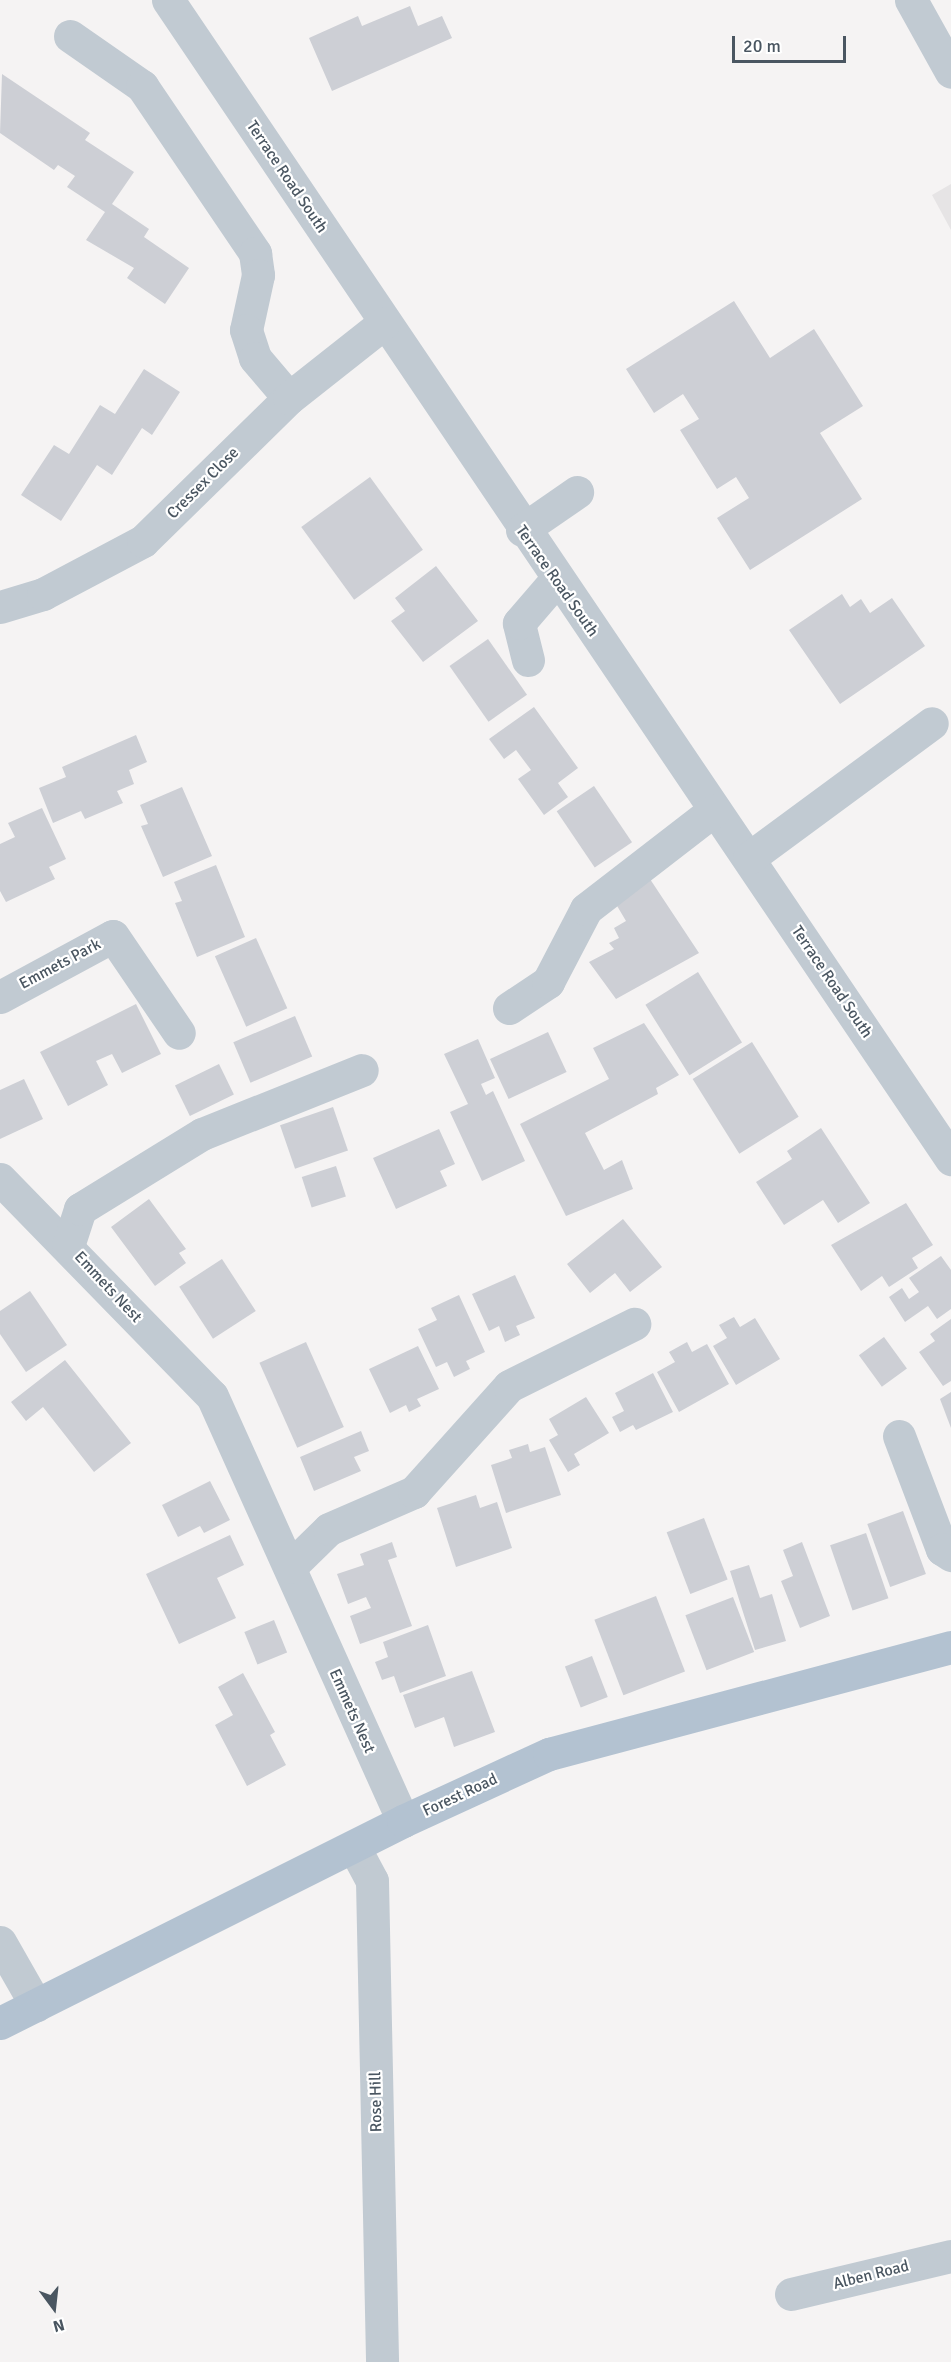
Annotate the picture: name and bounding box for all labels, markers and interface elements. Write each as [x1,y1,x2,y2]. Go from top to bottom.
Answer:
scale bar [735,24,849,62]
text: 20 m [743,35,781,57]
street label: Terrace Road South [242,117,332,237]
street label: Cressex Close [163,443,243,523]
street label: Terrace Road South [511,522,603,640]
street label: Terrace Road South [787,922,877,1042]
street label: Emmets Park [16,935,104,993]
street label: Emmets Nest [70,1247,146,1327]
street label: Emmets Nest [325,1666,379,1756]
street label: Forest Road [420,1769,500,1821]
street label: Rose Hill [366,2072,386,2132]
street label: Alben Road [831,2256,911,2294]
north arrow [24,2278,84,2338]
text: N [51,2314,67,2336]

